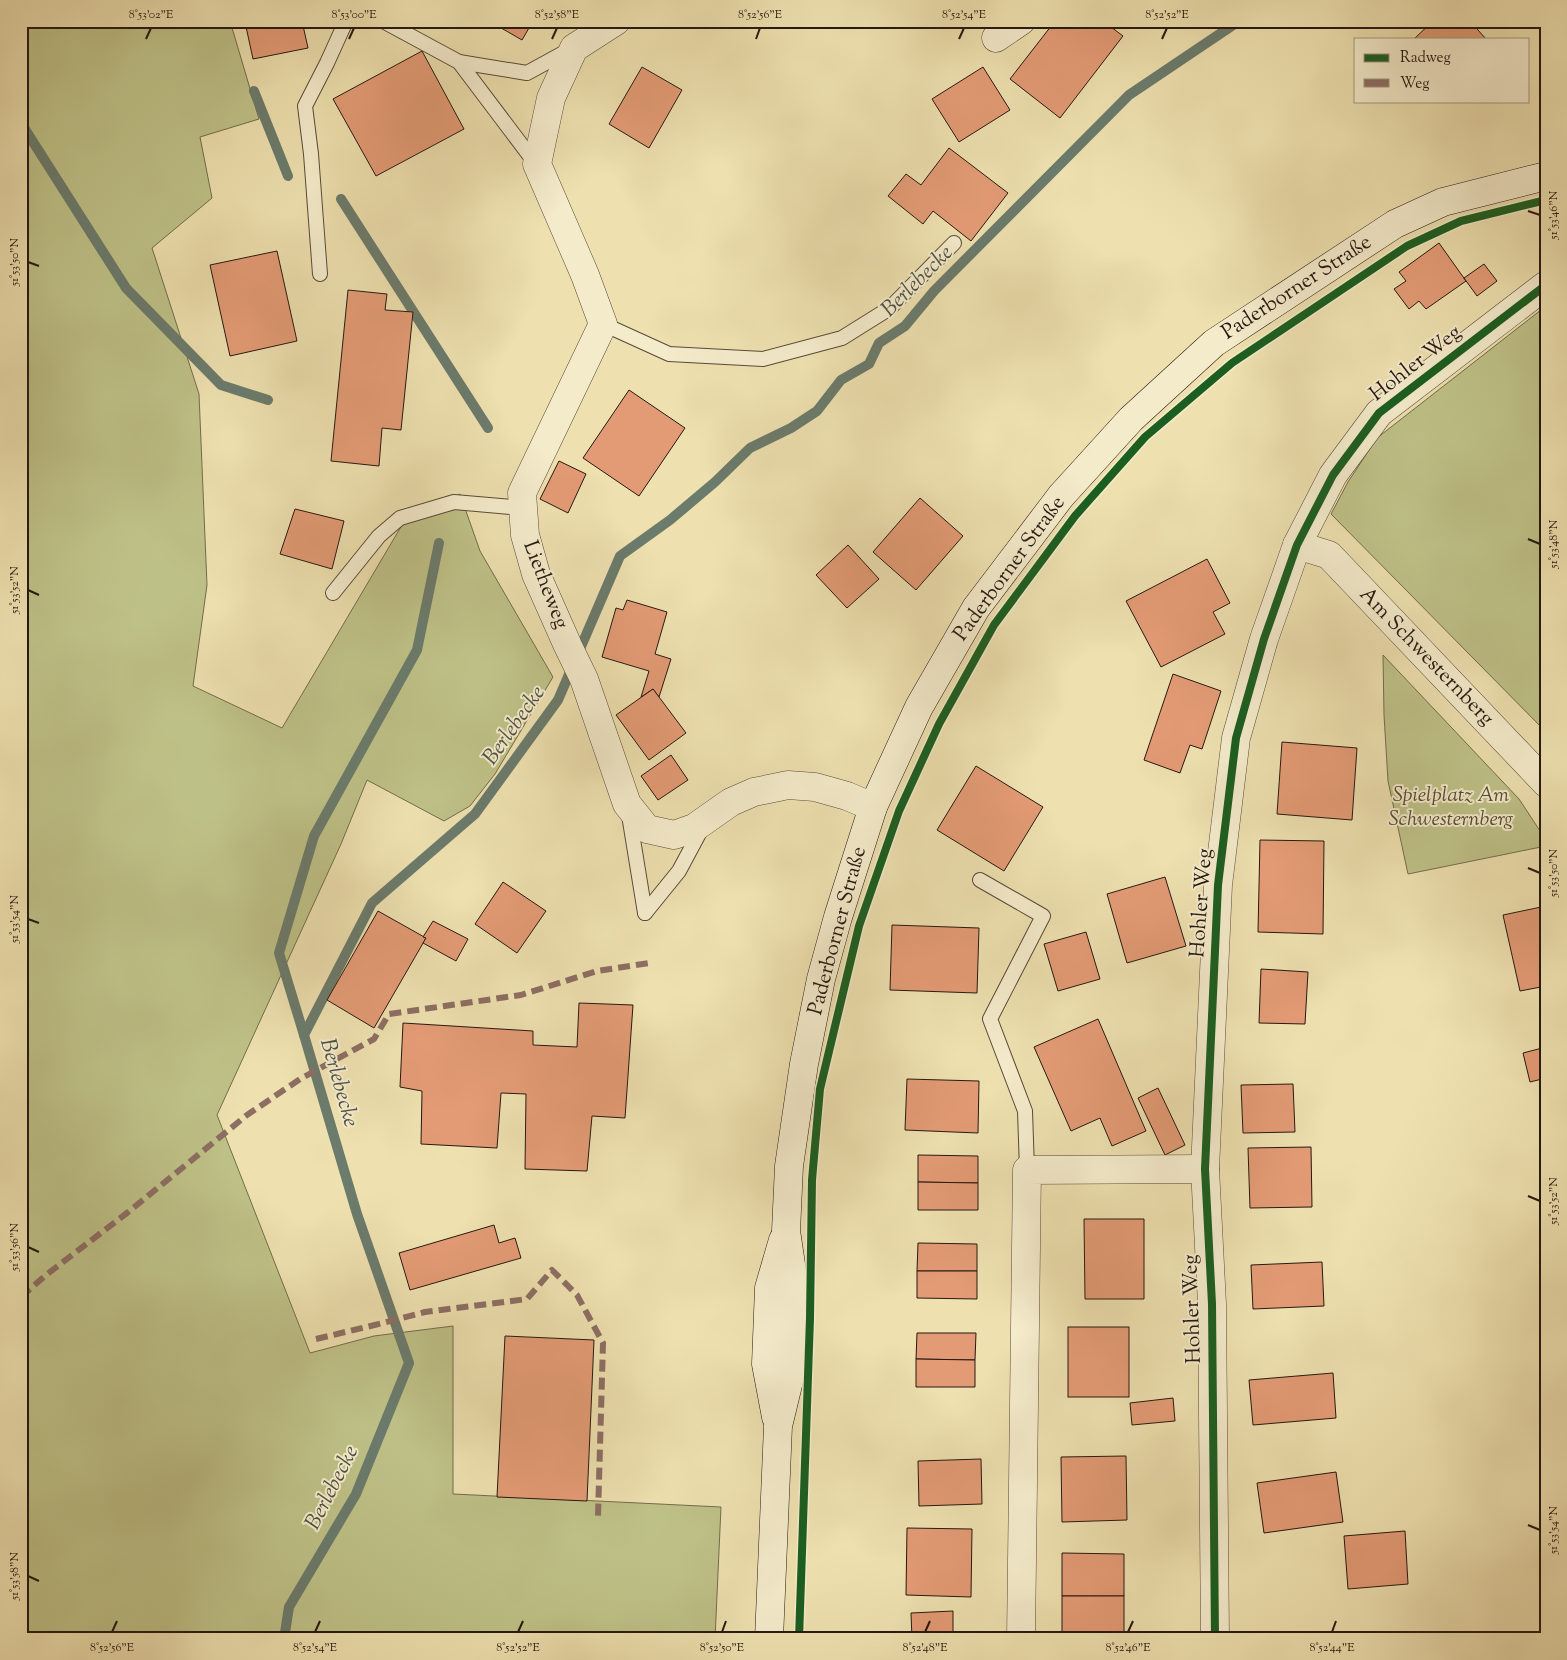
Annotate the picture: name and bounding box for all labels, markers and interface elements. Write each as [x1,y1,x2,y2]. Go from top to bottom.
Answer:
text: 8°53'02"E [129,6,174,24]
text: 8°53'00"E [331,6,377,24]
text: 8°52'58"E [535,6,580,24]
text: 8°52'56"E [738,6,783,24]
text: 8°52'54"E [942,6,987,24]
text: 8°52'52"E [1145,6,1190,24]
legend [1354,38,1530,102]
text: Radweg [1400,48,1451,69]
text: Weg [1400,74,1430,95]
text: 51°53'46"N [1545,190,1563,240]
street label: Paderborner Straße [1216,228,1378,348]
text: 51°53'50"N [6,238,24,287]
water label: Berlebecke [875,238,962,325]
street label: Hohler Weg [1364,318,1468,410]
street label: Paderborner Straße [947,490,1073,648]
text: 51°53'48"N [1545,519,1563,569]
street label: Lietheweg [514,537,576,633]
text: 51°53'52"N [6,566,24,615]
street label: Am Schwesternberg [1352,581,1500,733]
water label: Berlebecke [476,680,554,772]
park label: Spielplatz Am Schwesternberg [1389,781,1513,835]
street label: Paderborner Straße [801,843,875,1019]
street label: Hohler Weg [1183,847,1221,959]
text: 51°53'50"N [1545,849,1563,898]
text: 51°53'54"N [6,895,24,944]
water label: Berlebecke [310,1035,366,1131]
text: 51°53'52"N [1545,1177,1563,1226]
text: 51°53'56"N [6,1223,24,1272]
street label: Hohler Weg [1176,1254,1210,1364]
water label: Berlebecke [298,1440,368,1536]
text: 51°53'54"N [1545,1506,1563,1555]
text: 51°53'58"N [6,1552,24,1601]
text: 8°52'56"E [90,1639,135,1657]
text: 8°52'54"E [293,1639,338,1657]
text: 8°52'52"E [496,1639,541,1657]
text: 8°52'50"E [700,1639,745,1657]
text: 8°52'48"E [902,1639,948,1657]
text: 8°52'46"E [1106,1639,1151,1657]
text: 8°52'44"E [1310,1639,1355,1657]

